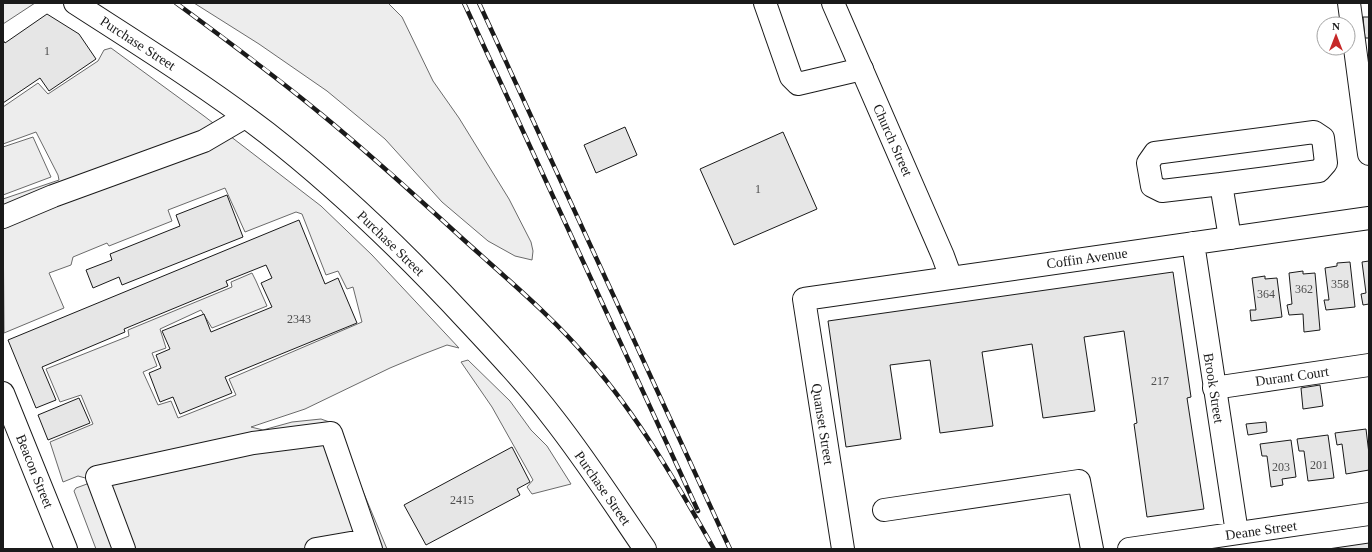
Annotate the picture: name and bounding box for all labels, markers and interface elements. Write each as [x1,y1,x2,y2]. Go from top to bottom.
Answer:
street label: Purchase Street [97,14,178,73]
north arrow [1316,16,1356,56]
text: N [1332,20,1340,32]
house number: 1 [44,44,50,58]
street label: Church Street [870,102,915,179]
house number: 1 [755,182,761,196]
street label: Purchase Street [354,208,427,279]
street label: Coffin Avenue [1046,245,1128,272]
house number: 358 [1331,277,1349,291]
house number: 362 [1295,282,1313,296]
house number: 364 [1257,287,1275,301]
house number: 2343 [287,312,311,326]
street label: Brook Street [1201,352,1226,424]
street label: Durant Court [1254,364,1330,389]
house number: 217 [1151,374,1169,388]
street label: Quanset Street [809,382,836,466]
street label: Beacon Street [13,432,56,510]
street label: Purchase Street [572,448,634,528]
house number: 201 [1310,458,1328,472]
house number: 203 [1272,460,1290,474]
house number: 2415 [450,493,474,507]
street label: Deane Street [1224,518,1298,543]

